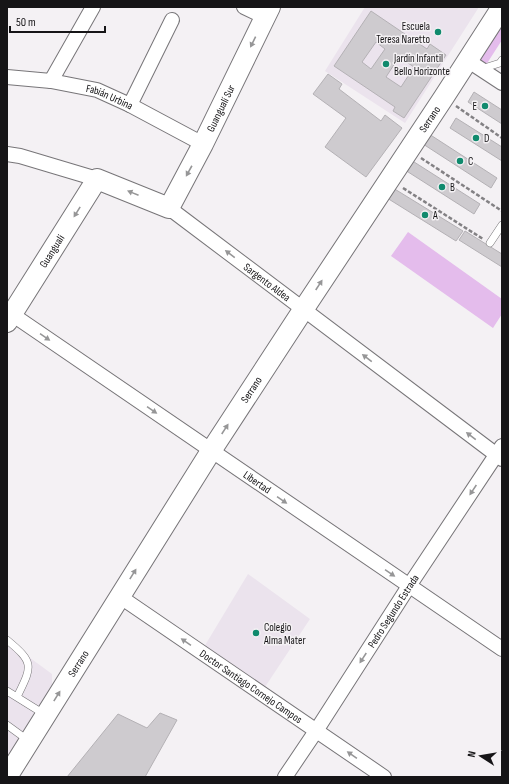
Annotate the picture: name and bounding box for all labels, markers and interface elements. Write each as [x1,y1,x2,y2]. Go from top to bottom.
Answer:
scale bar [10,8,105,34]
text: 50 m [16,15,36,30]
place label: Escuela Teresa Naretto [376,20,430,46]
marker: Escuela Teresa Naretto [433,27,443,37]
one-way arrow [250,36,256,48]
place label: Jardín Infantil Bello Horizonte [393,52,450,78]
marker: Jardín Infantil Bello Horizonte [381,59,391,69]
street label: Fabián Urbina [85,82,135,112]
street label: Guangualí Sur [204,83,238,134]
place label: E [472,100,477,113]
marker: E [480,101,490,111]
street label: Serrano [416,103,443,135]
place label: D [484,132,489,145]
marker: D [471,133,481,143]
place label: C [468,155,473,168]
marker: C [455,156,465,166]
one-way arrow [185,165,192,177]
place label: B [450,181,455,194]
marker: B [437,182,447,192]
one-way arrow [127,190,139,196]
one-way arrow [73,206,80,218]
place label: A [432,209,438,222]
marker: A [420,210,430,220]
street label: Guanguali [37,232,67,270]
one-way arrow [224,250,235,258]
street label: Sargento Aldea [241,261,293,304]
one-way arrow [315,279,323,290]
one-way arrow [40,333,50,341]
one-way arrow [361,354,372,362]
street label: Serrano [238,374,265,405]
one-way arrow [146,407,158,414]
one-way arrow [221,423,229,434]
one-way arrow [465,432,476,440]
street label: Libertad [241,468,274,497]
one-way arrow [469,485,476,496]
one-way arrow [277,496,288,504]
one-way arrow [129,569,137,579]
one-way arrow [385,569,395,577]
street label: Pedro Segundo Estrada [365,572,422,650]
place label: Colegio Alma Mater [263,621,306,647]
marker: Colegio Alma Mater [251,628,261,638]
one-way arrow [181,638,192,646]
street label: Doctor Santiago Cornejo Campos [197,647,305,726]
street label: Serrano [65,648,92,679]
one-way arrow [359,653,367,663]
one-way arrow [53,691,61,701]
north arrow [461,736,501,776]
text: N [465,750,479,758]
one-way arrow [346,751,357,759]

